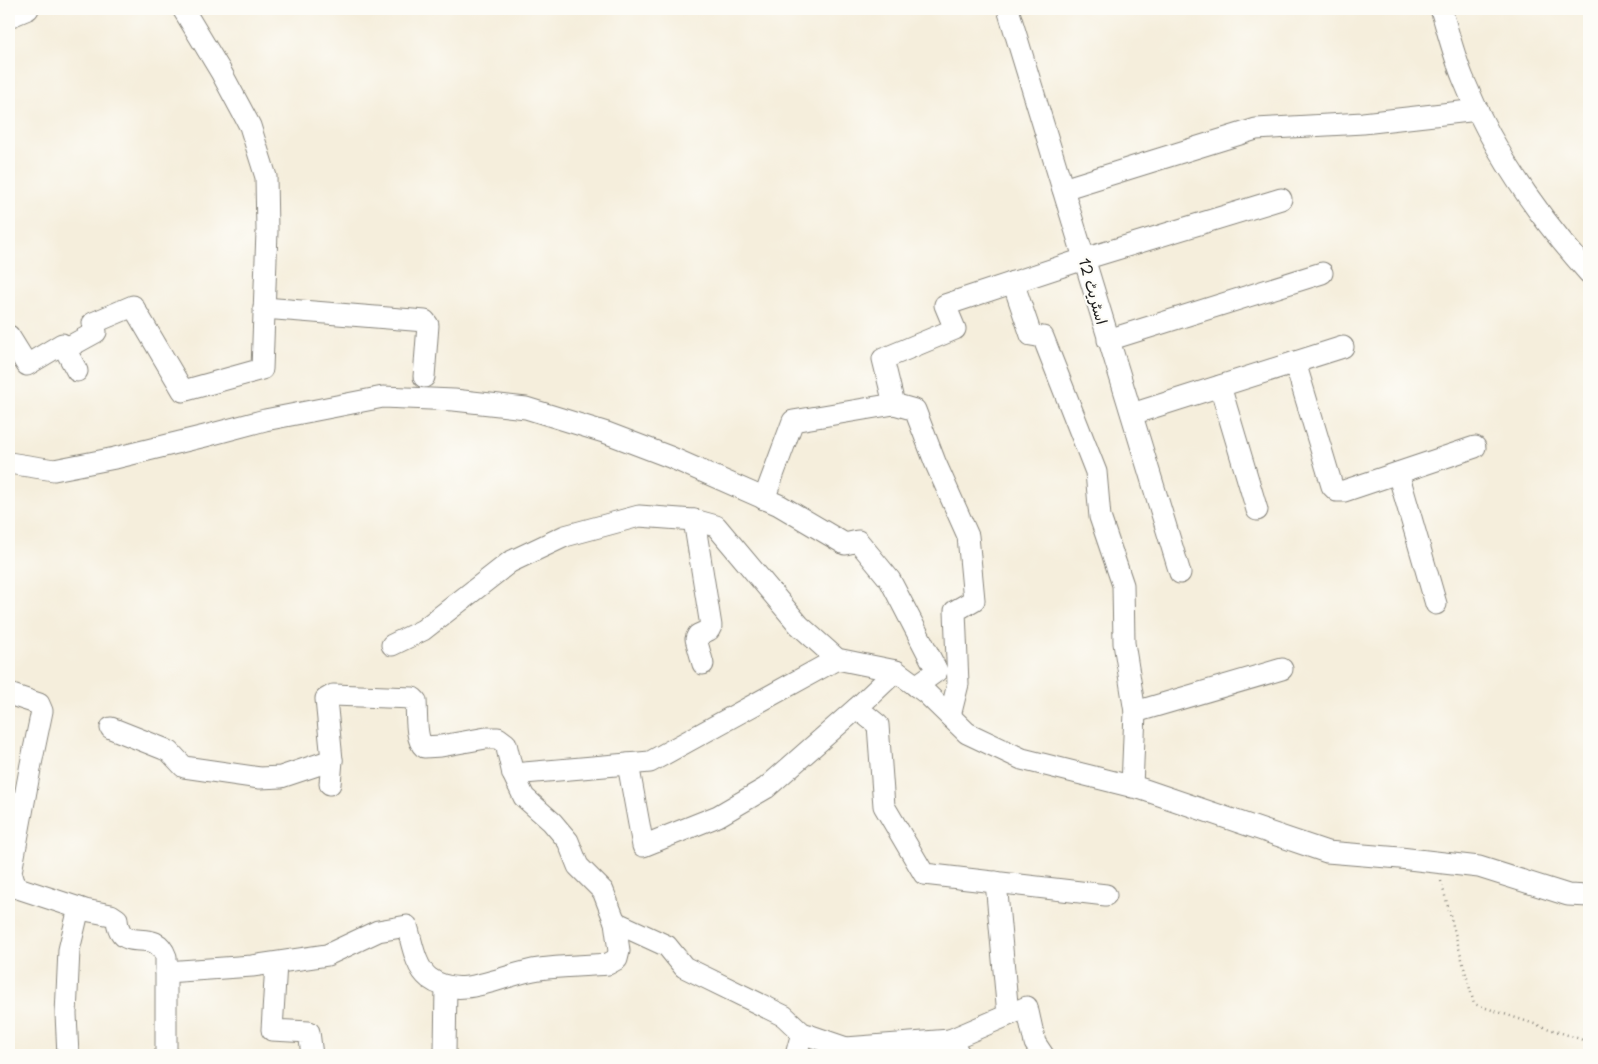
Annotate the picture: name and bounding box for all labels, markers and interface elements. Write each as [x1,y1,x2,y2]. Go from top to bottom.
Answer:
street label: اسٹریٹ 12 [1074,255,1114,327]

